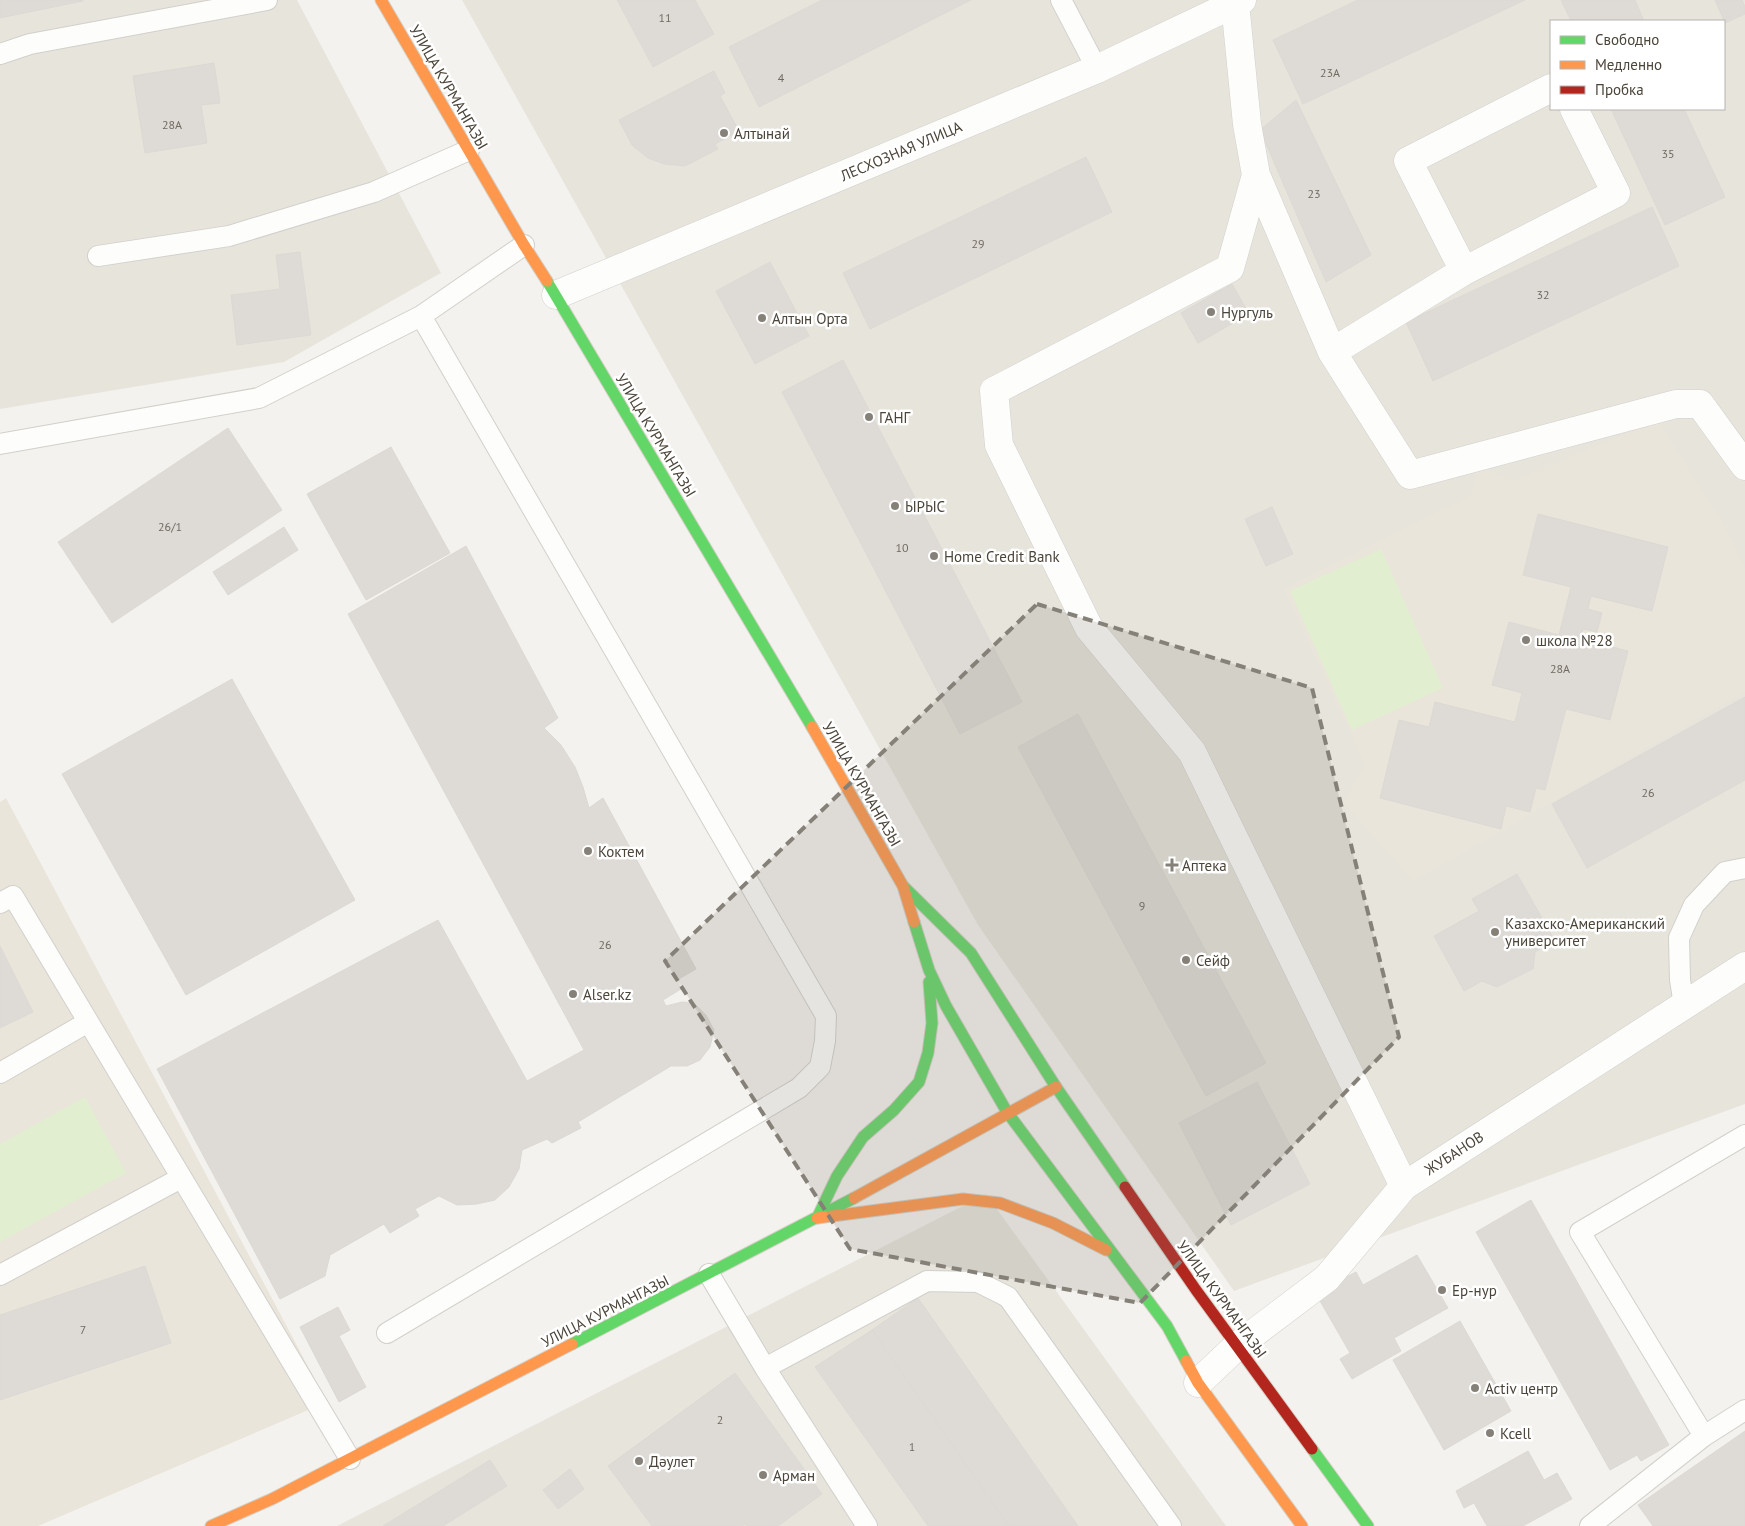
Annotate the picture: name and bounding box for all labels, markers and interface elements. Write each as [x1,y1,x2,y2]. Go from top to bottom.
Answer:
house number: 11 [658,10,672,25]
legend [1550,20,1725,110]
street label: УЛИЦА КУРМАНГАЗЫ [406,21,492,153]
text: Свободно [1595,30,1659,49]
text: Медленно [1595,55,1662,74]
house number: 23А [1320,65,1340,80]
house number: 4 [778,70,785,85]
text: Пробка [1595,80,1644,99]
house number: 28А [162,117,182,132]
street label: ЛЕСХОЗНАЯ УЛИЦА [836,117,965,186]
place label: Алтынай [734,124,790,143]
marker: Алтынай [718,127,730,139]
house number: 35 [1661,146,1675,161]
house number: 23 [1307,186,1321,201]
house number: 29 [971,236,985,251]
house number: 32 [1536,287,1550,302]
place label: Нургуль [1221,303,1273,322]
marker: Нургуль [1205,306,1217,318]
place label: Алтын Орта [772,309,848,328]
marker: Алтын Орта [756,312,768,324]
street label: УЛИЦА КУРМАНГАЗЫ [612,370,700,500]
place label: ГАНГ [879,408,910,427]
marker: ГАНГ [863,411,875,423]
place label: ЫРЫС [905,497,945,516]
marker: ЫРЫС [889,500,901,512]
house number: 26/1 [158,519,182,534]
house number: 10 [895,540,909,555]
place label: Home Credit Bank [944,547,1061,566]
marker: Home Credit Bank [928,550,940,562]
place label: школа №28 [1536,631,1613,650]
marker: школа №28 [1520,634,1532,646]
house number: 28А [1550,661,1570,676]
street label: УЛИЦА КУРМАНГАЗЫ [819,718,905,850]
house number: 26 [1641,785,1655,800]
place label: Коктем [598,842,644,861]
marker: Коктем [582,845,594,857]
place label: Аптека [1182,856,1227,875]
marker: Аптека [1166,859,1178,871]
house number: 9 [1139,898,1145,913]
place label: Казахско-Американский университет [1505,914,1665,950]
marker: Казахско-Американский университет [1489,926,1501,938]
house number: 26 [598,937,612,952]
place label: Сейф [1196,951,1230,970]
marker: Сейф [1180,954,1192,966]
place label: Alser.kz [583,985,631,1004]
marker: Alser.kz [567,988,579,1000]
street label: ЖУБАНОВ [1420,1127,1487,1180]
street label: УЛИЦА КУРМАНГАЗЫ [1173,1237,1271,1361]
street label: УЛИЦА КУРМАНГАЗЫ [538,1271,672,1351]
place label: Ер-нур [1452,1281,1497,1300]
marker: Ер-нур [1436,1284,1448,1296]
house number: 7 [80,1322,86,1337]
place label: Activ центр [1485,1379,1558,1398]
marker: Activ центр [1469,1382,1481,1394]
house number: 2 [717,1412,723,1427]
place label: Kcell [1500,1424,1532,1443]
marker: Kcell [1484,1427,1496,1439]
house number: 1 [909,1439,915,1454]
place label: Дәулет [649,1452,694,1471]
marker: Дәулет [633,1455,645,1467]
place label: Арман [773,1466,815,1485]
marker: Арман [757,1469,769,1481]

